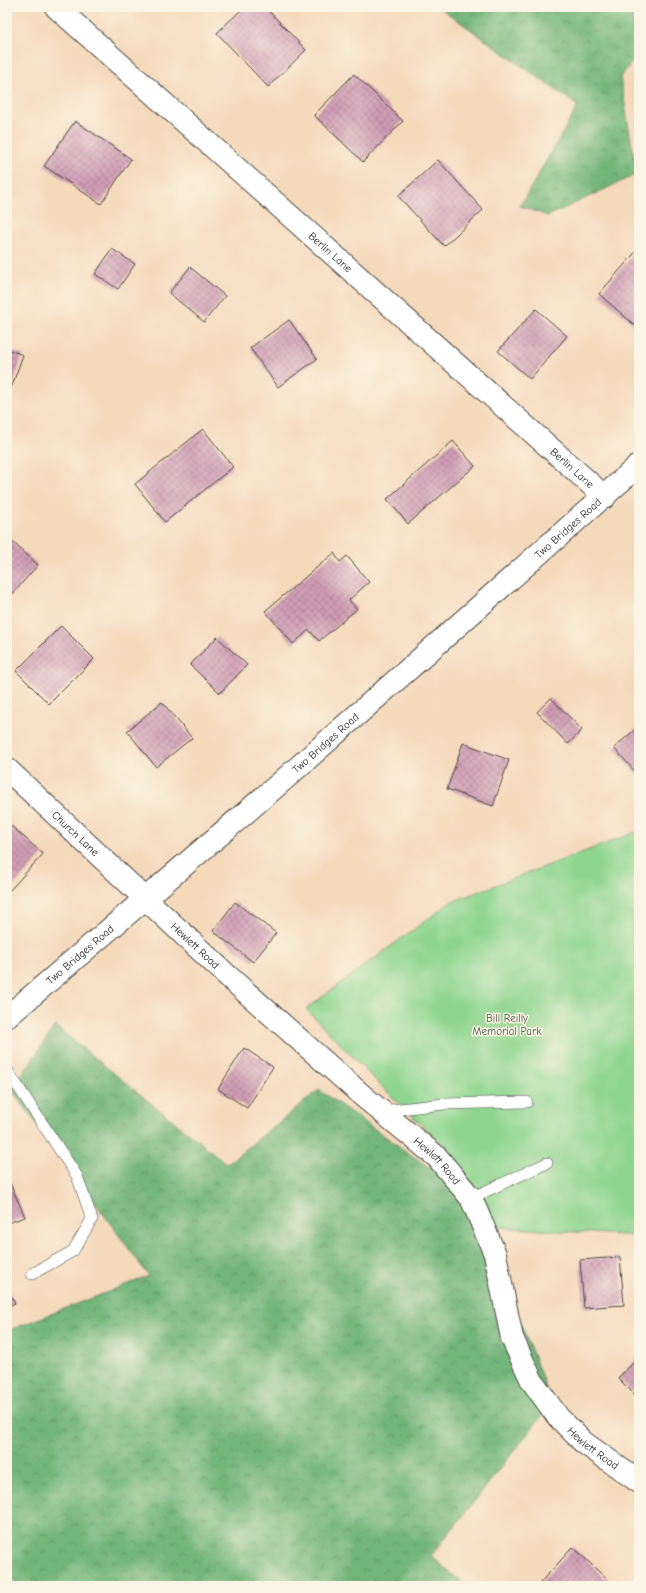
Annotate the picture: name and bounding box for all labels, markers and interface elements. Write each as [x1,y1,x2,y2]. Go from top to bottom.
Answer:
street label: Berlin Lane [306,230,355,276]
street label: Berlin Lane [547,445,597,491]
street label: Two Bridges Road [532,495,604,561]
street label: Two Bridges Road [290,710,362,776]
street label: Church Lane [49,808,102,859]
street label: Hewlett Road [168,920,222,972]
street label: Two Bridges Road [44,922,117,987]
park label: Bill Reilly Memorial Park [472,1012,542,1038]
street label: Hewlett Road [411,1134,463,1187]
street label: Hewlett Road [564,1424,621,1472]

